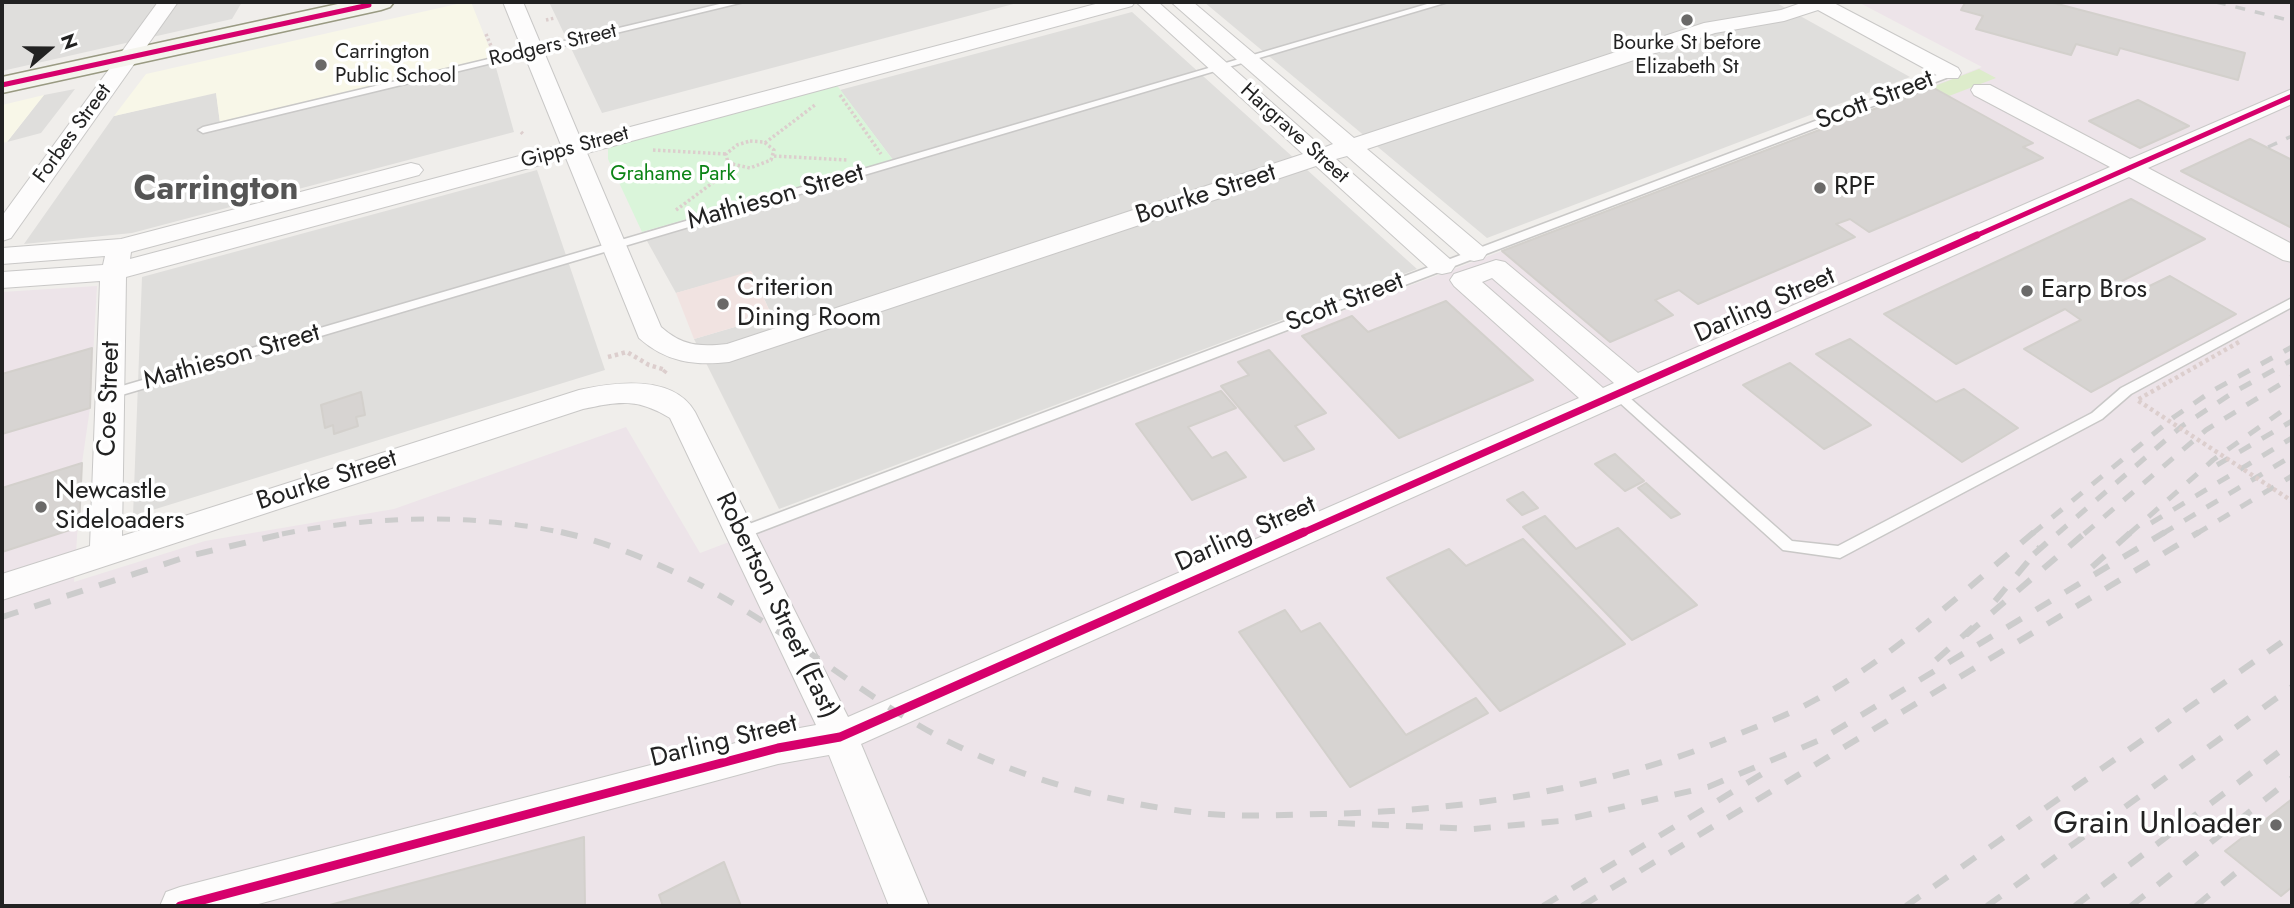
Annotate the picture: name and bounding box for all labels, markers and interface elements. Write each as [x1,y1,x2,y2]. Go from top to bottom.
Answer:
marker: Bourke St before Elizabeth St [1679,12,1695,28]
north arrow [14,14,84,84]
street label: Rodgers Street [487,19,619,73]
text: N [54,30,84,53]
place label: Bourke St before Elizabeth St [1613,31,1761,81]
place label: Carrington Public School [335,40,456,90]
marker: Carrington Public School [313,57,329,73]
street label: Scott Street [1812,64,1938,138]
street label: Hargrave Street [1235,79,1353,189]
street label: Forbes Street [29,80,117,188]
street label: Gipps Street [518,122,632,174]
street label: Mathieson Street [684,158,868,238]
street label: Bourke Street [1132,158,1280,232]
park label: Grahame Park [610,162,736,188]
district label: Carrington [133,171,299,211]
place label: RPF [1834,172,1876,204]
marker: RPF [1812,180,1828,196]
street label: Darling Street [1690,261,1840,351]
street label: Scott Street [1282,266,1408,340]
place label: Criterion Dining Room [737,273,881,334]
place label: Earp Bros [2041,275,2147,307]
marker: Earp Bros [2019,283,2035,299]
marker: Criterion Dining Room [715,296,731,312]
street label: Mathieson Street [140,318,324,398]
street label: Coe Street [92,341,128,457]
street label: Bourke Street [253,444,401,518]
place label: Newcastle Sideloaders [55,476,185,538]
street label: Robertson Street (East) [708,488,844,724]
street label: Darling Street [1171,490,1321,580]
marker: Newcastle Sideloaders [33,499,49,515]
street label: Darling Street [647,709,801,775]
place label: Grain Unloader [2053,806,2262,844]
marker: Grain Unloader [2268,817,2284,833]

